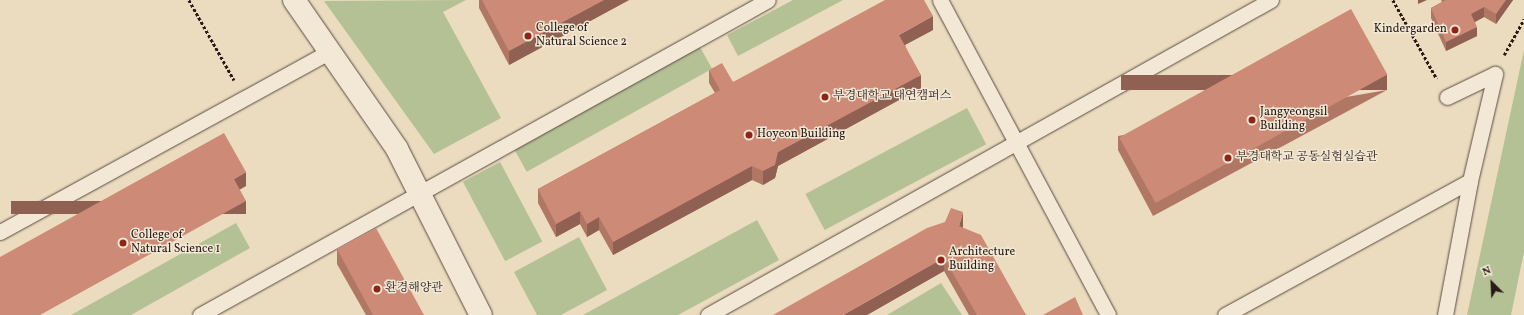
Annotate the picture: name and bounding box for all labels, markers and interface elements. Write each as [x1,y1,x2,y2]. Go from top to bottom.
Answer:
place label: College of Natural Science 2 [536,22,627,50]
place label: Kindergarden [1374,23,1447,37]
marker: Kindergarden [1450,25,1460,35]
marker: College of Natural Science 2 [523,31,533,41]
place label: 부경대학교 대연캠퍼스 [833,90,951,104]
marker: 부경대학교 대연캠퍼스 [820,92,830,102]
place label: Jangyeongsil Building [1260,106,1327,134]
marker: Jangyeongsil Building [1247,115,1257,125]
place label: Hoyeon Building [757,128,845,142]
marker: Hoyeon Building [744,130,754,140]
place label: 부경대학교 공동실험실습관 [1236,151,1378,165]
marker: 부경대학교 공동실험실습관 [1223,153,1233,163]
place label: College of Natural Science 1 [131,229,220,257]
marker: College of Natural Science 1 [118,238,128,248]
place label: Architecture Building [949,246,1015,274]
marker: Architecture Building [936,255,946,265]
north arrow [1472,263,1512,303]
text: N [1480,263,1494,280]
place label: 환경해양관 [385,282,443,296]
marker: 환경해양관 [372,284,382,294]

